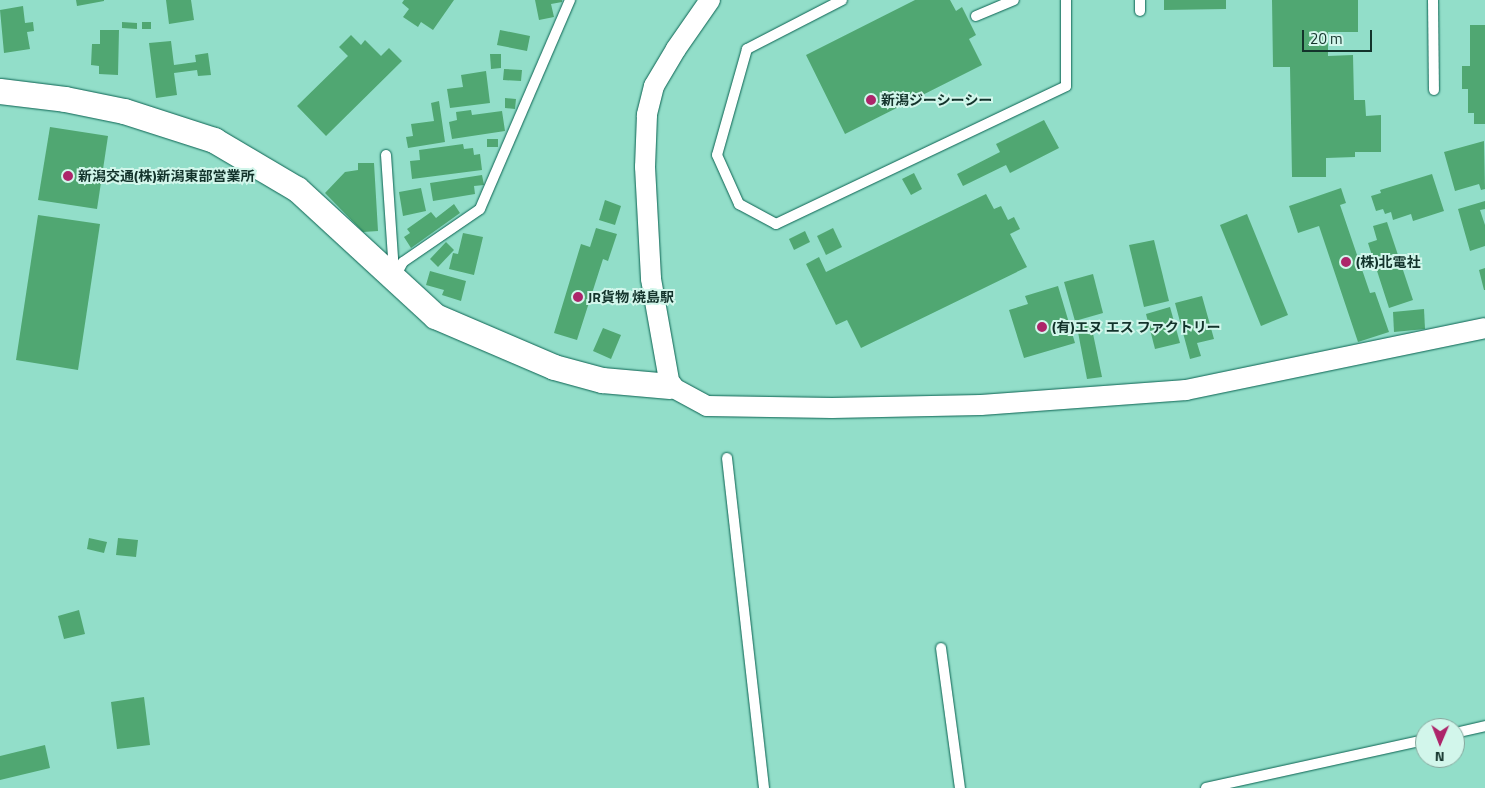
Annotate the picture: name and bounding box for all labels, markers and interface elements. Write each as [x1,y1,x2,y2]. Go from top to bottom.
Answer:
scale bar [1305,20,1375,52]
text: 20 m [1310,27,1343,50]
place label: 新潟ジーシーシー [881,92,993,108]
marker: 新潟ジーシーシー [865,94,877,106]
place label: 新潟交通(株)新潟東部営業所 [78,168,255,184]
marker: 新潟交通(株)新潟東部営業所 [62,170,74,182]
place label: (株)北電社 [1356,254,1421,270]
marker: (株)北電社 [1340,256,1352,268]
place label: JR貨物 焼島駅 [588,289,674,305]
marker: JR貨物 焼島駅 [572,291,584,303]
place label: (有)エヌ エス ファクトリー [1052,319,1221,335]
marker: (有)エヌ エス ファクトリー [1036,321,1048,333]
north arrow [1415,718,1465,768]
text: N [1435,747,1445,768]

